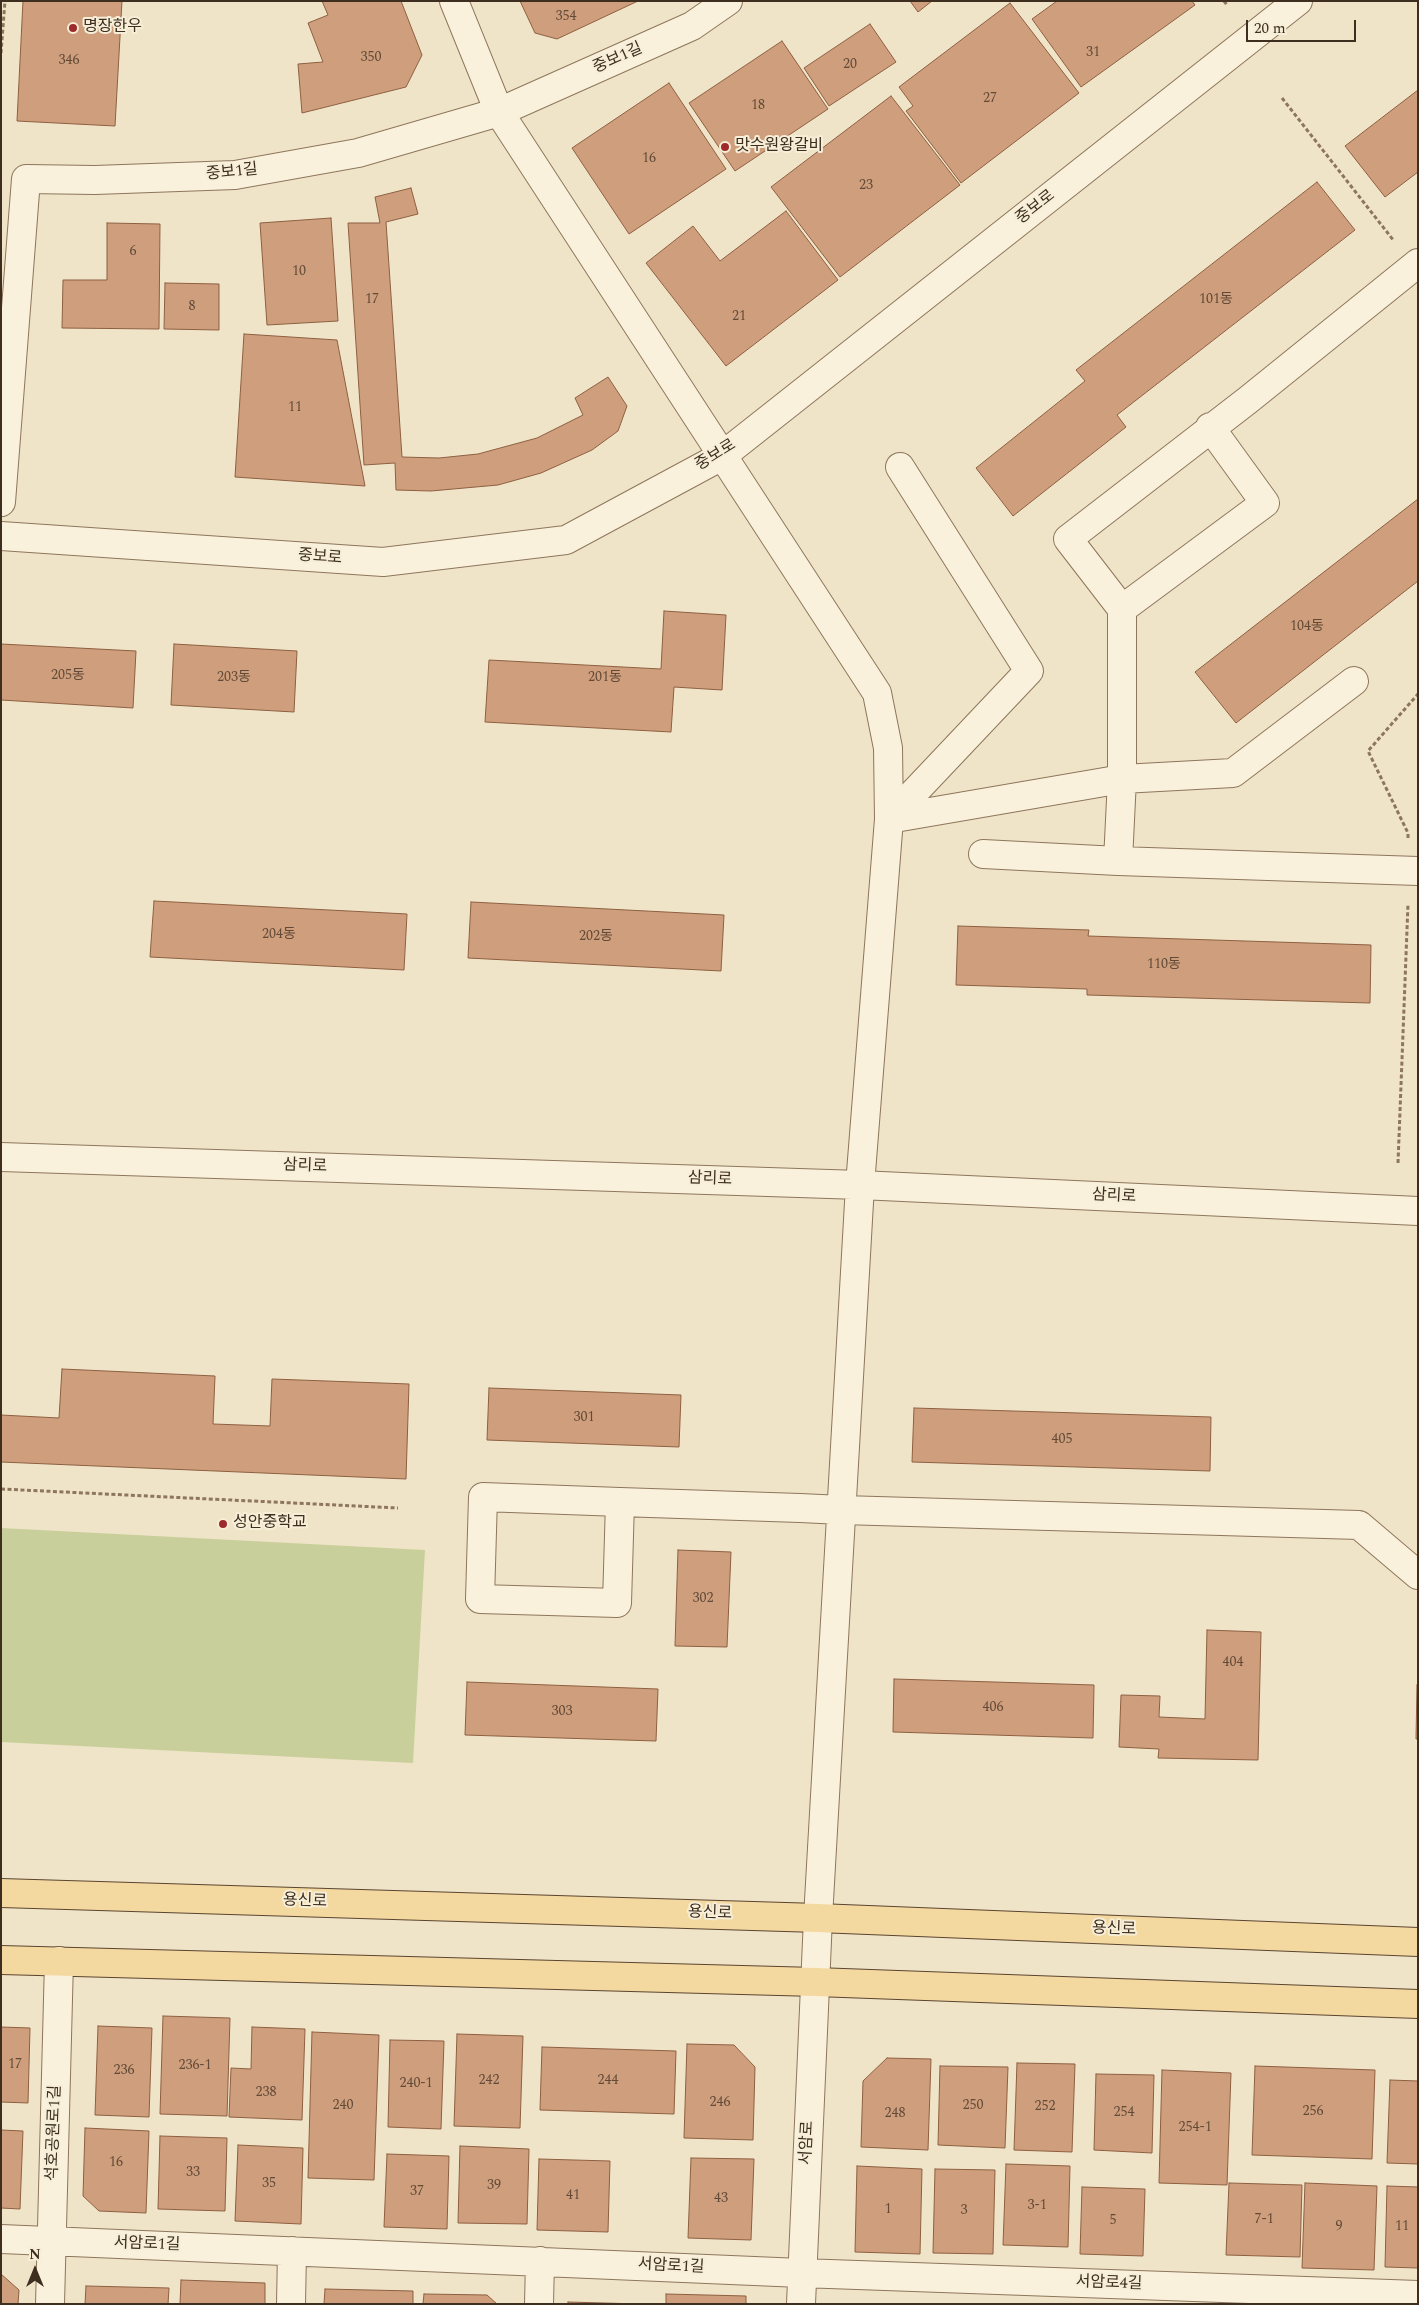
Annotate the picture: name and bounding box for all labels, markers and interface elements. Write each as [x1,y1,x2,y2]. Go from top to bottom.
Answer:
house number: 354 [556,9,576,25]
scale bar [1249,10,1359,42]
text: 20 m [1254,17,1286,40]
place label: 명장한우 [83,18,142,38]
marker: 명장한우 [67,22,79,34]
street label: 중보1길 [590,40,646,78]
house number: 31 [1086,45,1100,61]
house number: 350 [361,50,381,66]
house number: 346 [59,53,79,69]
house number: 20 [843,57,857,73]
house number: 27 [983,91,997,107]
house number: 18 [751,98,765,114]
place label: 맛수원왕갈비 [735,137,823,157]
marker: 맛수원왕갈비 [719,141,731,153]
house number: 16 [642,151,656,167]
street label: 중보1길 [205,161,259,185]
house number: 23 [859,178,873,194]
street label: 중보로 [1013,187,1059,229]
house number: 6 [130,244,136,260]
house number: 10 [292,264,306,280]
house number: 17 [365,292,379,308]
house number: 101동 [1199,292,1233,308]
house number: 8 [189,299,195,315]
house number: 21 [732,309,746,325]
house number: 11 [288,400,302,416]
street label: 중보로 [692,436,740,476]
street label: 중보로 [297,547,343,569]
house number: 104동 [1290,619,1324,635]
house number: 205동 [51,668,85,684]
house number: 203동 [217,670,251,686]
house number: 201동 [588,670,622,686]
house number: 204동 [262,927,296,943]
house number: 202동 [579,929,613,945]
house number: 110동 [1147,957,1181,973]
street label: 삼리로 [283,1157,327,1177]
street label: 삼리로 [688,1170,732,1190]
street label: 삼리로 [1091,1186,1137,1208]
house number: 301 [574,1410,594,1426]
house number: 405 [1052,1432,1072,1448]
place label: 성안중학교 [233,1514,307,1534]
marker: 성안중학교 [217,1518,229,1530]
house number: 302 [693,1591,713,1607]
house number: 404 [1223,1655,1243,1671]
house number: 406 [983,1700,1003,1716]
house number: 303 [552,1704,572,1720]
street label: 용신로 [283,1892,327,1912]
street label: 용신로 [688,1904,732,1924]
street label: 용신로 [1092,1920,1136,1940]
house number: 17 [8,2057,22,2073]
house number: 236-1 [178,2058,212,2074]
house number: 236 [114,2063,134,2079]
house number: 242 [479,2073,499,2089]
house number: 244 [598,2073,618,2089]
house number: 240-1 [399,2076,433,2092]
street label: 석호공원로1길 [44,2085,66,2181]
house number: 238 [256,2085,276,2101]
house number: 246 [710,2095,730,2111]
house number: 240 [333,2098,353,2114]
house number: 250 [963,2098,983,2114]
house number: 252 [1035,2099,1055,2115]
house number: 256 [1303,2104,1323,2120]
house number: 254 [1114,2105,1134,2121]
house number: 248 [885,2106,905,2122]
street label: 서암로 [797,2120,819,2166]
house number: 254-1 [1178,2120,1212,2136]
house number: 16 [109,2155,123,2171]
house number: 33 [186,2165,200,2181]
house number: 35 [262,2176,276,2192]
house number: 39 [487,2178,501,2194]
house number: 37 [410,2184,424,2200]
house number: 41 [566,2188,580,2204]
house number: 43 [714,2191,728,2207]
house number: 3-1 [1027,2198,1047,2214]
house number: 1 [885,2202,891,2218]
house number: 3 [961,2203,967,2219]
house number: 7-1 [1254,2212,1274,2228]
house number: 5 [1110,2213,1116,2229]
house number: 9 [1336,2219,1342,2235]
house number: 11 [1395,2219,1409,2235]
street label: 서암로1길 [113,2234,181,2256]
text: N [29,2244,41,2265]
north arrow [10,2245,60,2295]
street label: 서암로1길 [637,2256,705,2278]
street label: 서암로4길 [1075,2273,1143,2295]

